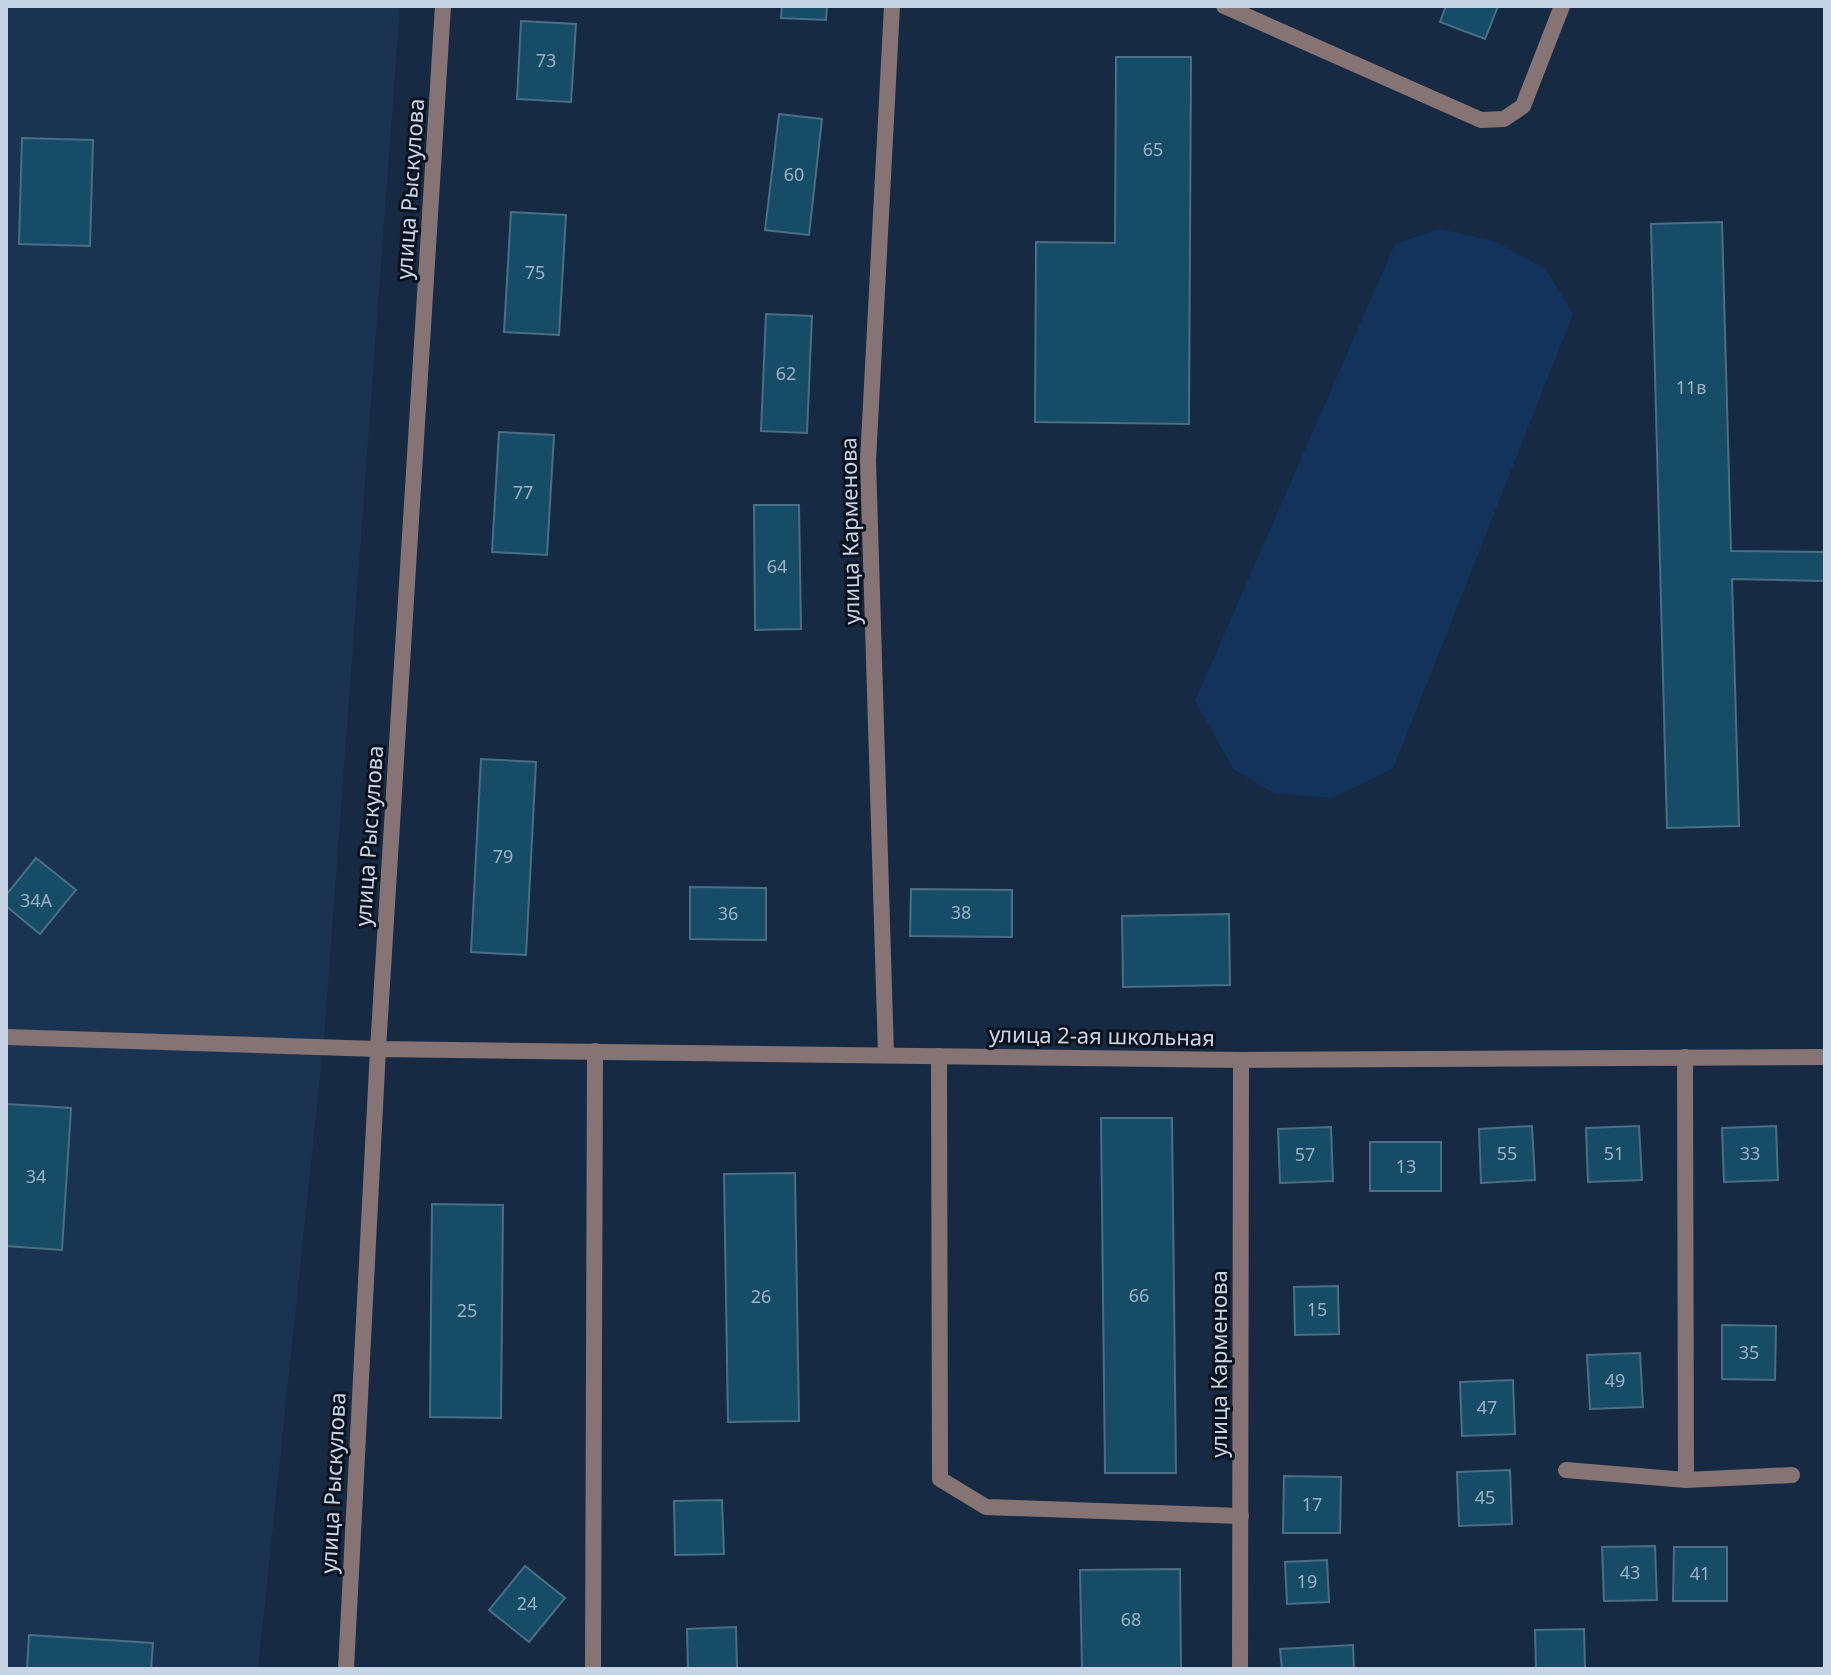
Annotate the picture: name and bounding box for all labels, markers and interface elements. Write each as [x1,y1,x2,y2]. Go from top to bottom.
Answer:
house number: 73 [536,48,556,72]
street label: улица Рыскулова [388,97,430,280]
house number: 65 [1143,137,1163,161]
house number: 60 [784,162,804,186]
house number: 75 [525,260,545,284]
house number: 62 [776,361,796,385]
house number: 11в [1676,375,1706,399]
street label: улица Карменова [832,437,866,625]
house number: 77 [513,480,533,504]
house number: 64 [767,554,787,578]
street label: улица Рыскулова [347,744,389,927]
house number: 79 [493,844,513,868]
house number: 34А [20,888,53,912]
house number: 38 [951,900,971,924]
house number: 36 [718,901,738,925]
street label: улица 2-ая школьная [989,1018,1215,1052]
house number: 55 [1497,1141,1517,1165]
house number: 51 [1604,1141,1624,1165]
house number: 33 [1740,1141,1760,1165]
house number: 57 [1295,1142,1315,1166]
house number: 13 [1396,1154,1416,1178]
house number: 34 [26,1164,46,1188]
street label: улица Карменова [1203,1270,1233,1458]
house number: 66 [1129,1283,1149,1307]
house number: 26 [751,1284,771,1308]
house number: 15 [1307,1297,1327,1321]
house number: 25 [457,1298,477,1322]
house number: 35 [1739,1340,1759,1364]
house number: 49 [1605,1368,1625,1392]
street label: улица Рыскулова [312,1392,352,1574]
house number: 47 [1477,1395,1497,1419]
house number: 45 [1475,1485,1495,1509]
house number: 17 [1302,1492,1322,1516]
house number: 43 [1620,1560,1640,1584]
house number: 41 [1690,1561,1710,1585]
house number: 19 [1297,1569,1317,1593]
house number: 24 [517,1591,537,1615]
house number: 68 [1121,1607,1141,1631]

